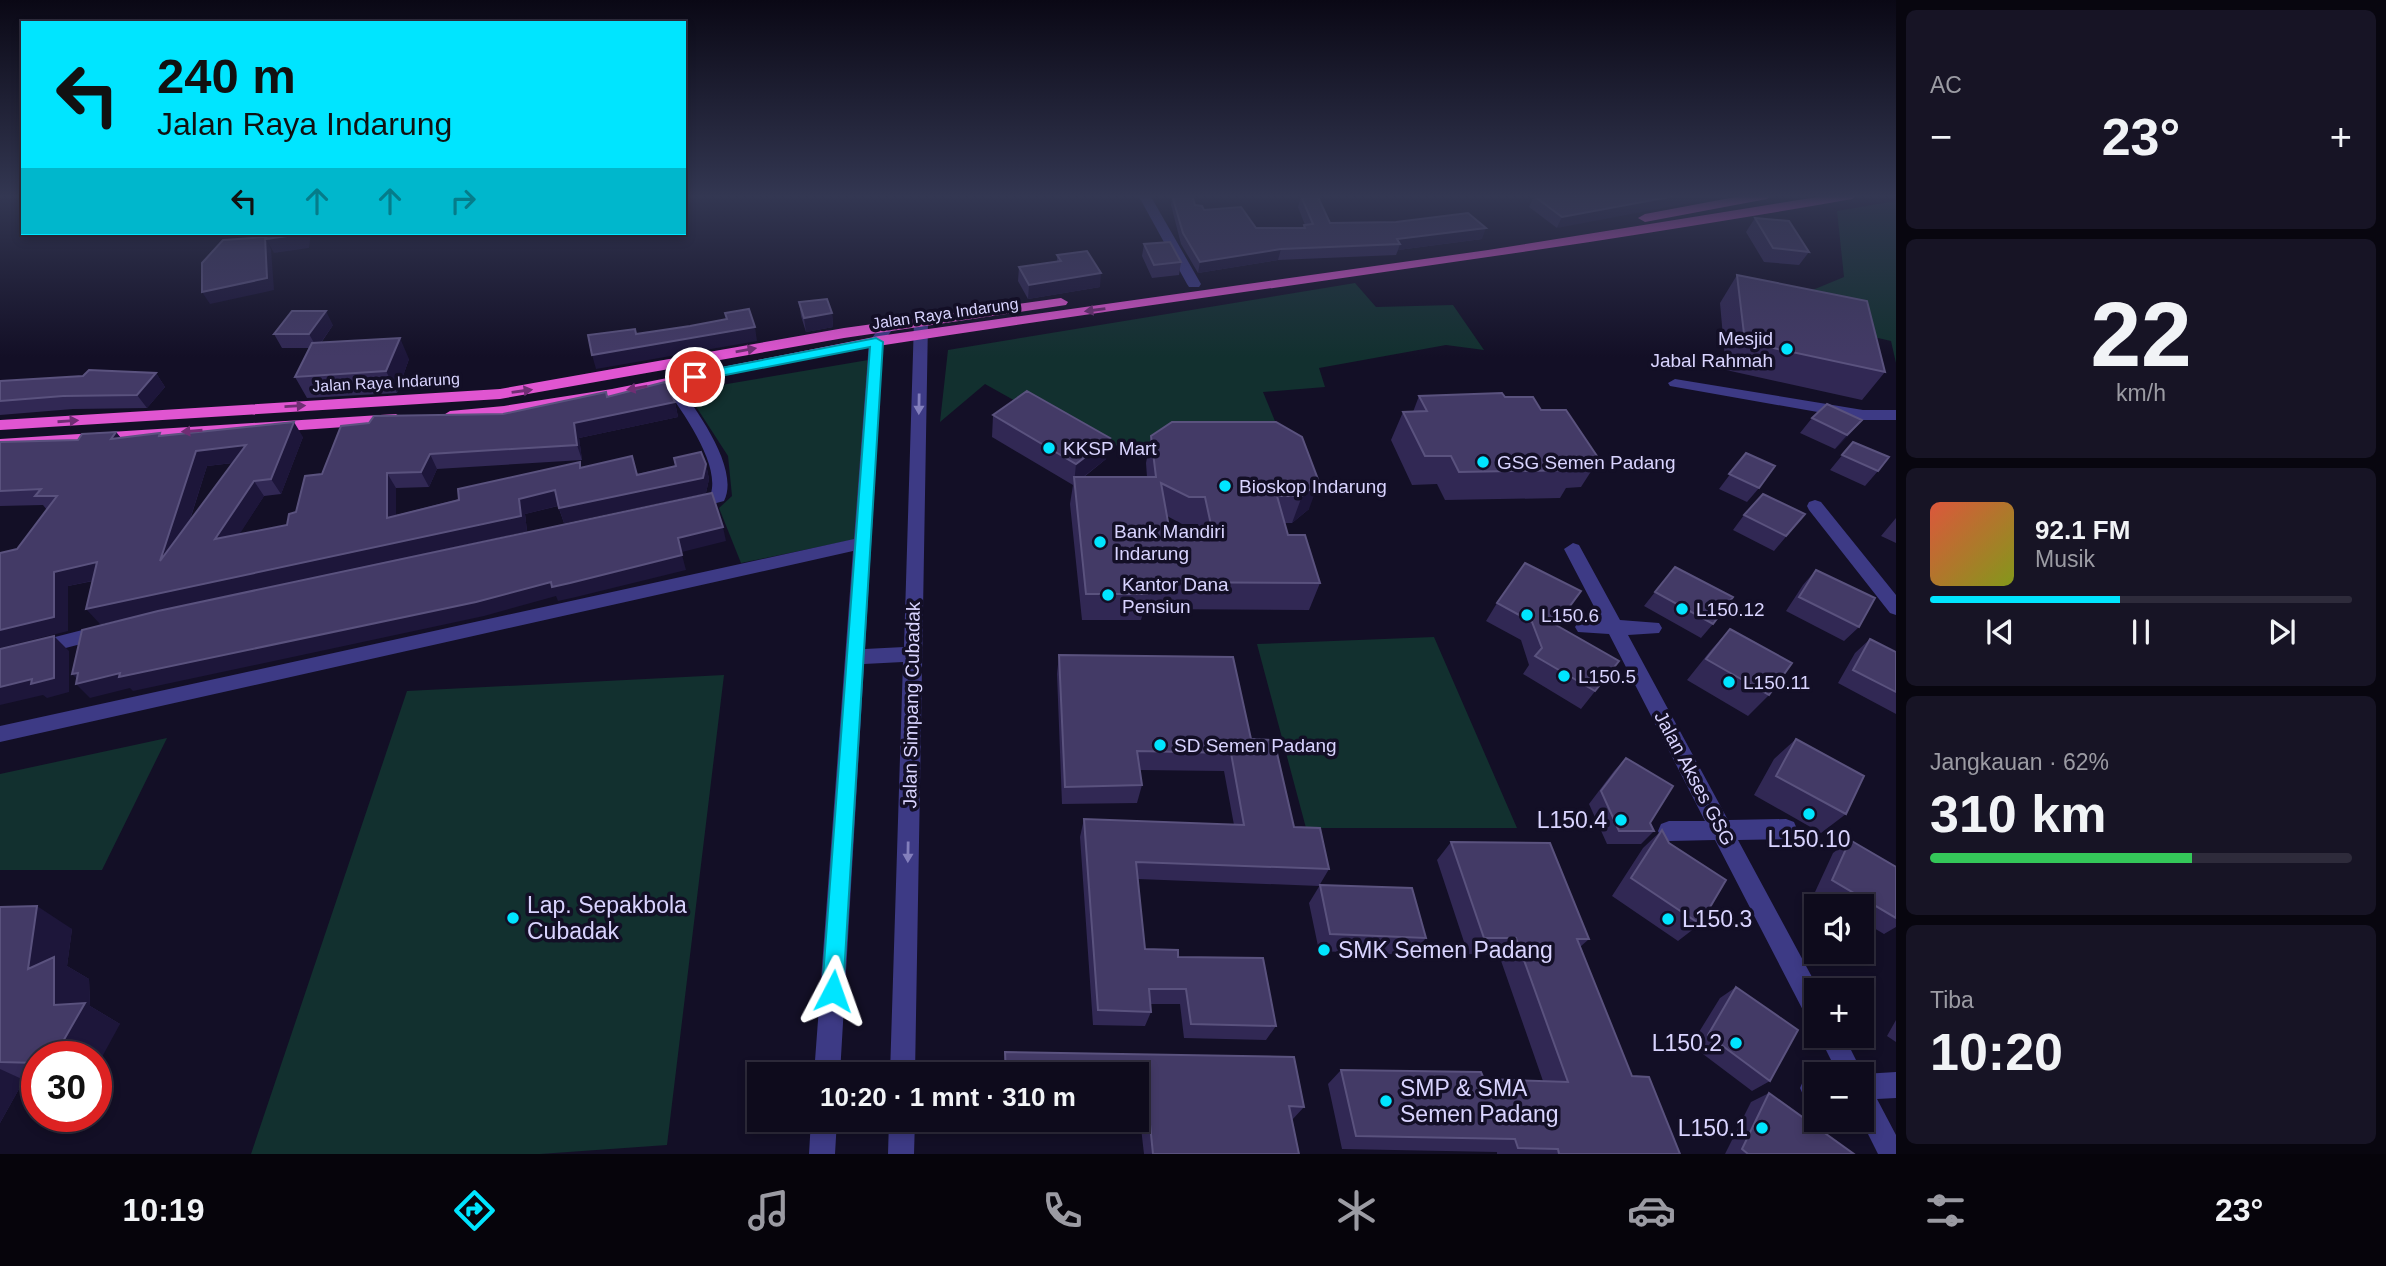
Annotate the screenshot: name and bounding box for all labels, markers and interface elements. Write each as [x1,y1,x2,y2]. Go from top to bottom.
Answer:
icon: left [42,49,133,140]
text: 240 m [157,49,296,103]
text: AC [1930,72,1962,98]
text: Jalan Raya Indarung [157,106,452,142]
text: 23° [2102,108,2180,166]
text: − [1930,116,1952,158]
text: + [2330,116,2352,158]
icon: left [225,182,263,220]
icon: ahead [298,182,336,220]
icon: ahead [371,182,409,220]
icon: right [444,182,482,220]
text: 22 [2090,284,2192,385]
street label: Jalan Raya Indarung [871,295,1019,332]
one-way arrow [1084,305,1106,316]
place label: Mesjid Jabal Rahmah [1650,328,1773,371]
marker: Mesjid Jabal Rahmah [1779,341,1795,357]
one-way arrow [735,345,757,356]
pin [665,347,725,407]
icon: arrive [676,358,714,396]
street label: Jalan Raya Indarung [312,370,460,395]
text: km/h [2116,380,2166,406]
one-way arrow [626,383,648,394]
one-way arrow [511,385,533,396]
one-way arrow [913,393,925,415]
one-way arrow [284,401,306,412]
one-way arrow [57,415,79,426]
one-way arrow [180,426,202,437]
place label: KKSP Mart [1063,438,1157,459]
marker: KKSP Mart [1041,440,1057,456]
place label: GSG Semen Padang [1497,452,1676,473]
marker: GSG Semen Padang [1475,454,1491,470]
place label: Bioskop Indarung [1239,476,1387,497]
marker: Bioskop Indarung [1217,478,1233,494]
text: 92.1 FM [2035,515,2130,545]
place label: Bank Mandiri Indarung [1114,521,1225,564]
marker: Bank Mandiri Indarung [1092,534,1108,550]
text: Musik [2035,546,2095,572]
place label: Kantor Dana Pensiun [1122,574,1229,617]
marker: Kantor Dana Pensiun [1100,587,1116,603]
place label: L150.12 [1696,599,1765,620]
street label: Jalan Simpang Cubadak [899,601,924,809]
marker: L150.12 [1674,601,1690,617]
place label: L150.6 [1541,605,1599,626]
marker: L150.6 [1519,607,1535,623]
icon: previous [1981,613,2019,651]
icon: pause [2122,613,2160,651]
icon: next [2263,613,2301,651]
place label: L150.5 [1578,666,1636,687]
marker: L150.5 [1556,668,1572,684]
place label: L150.11 [1743,672,1810,693]
marker: L150.11 [1721,674,1737,690]
street label: Jalan Akses GSG [1650,708,1739,849]
place label: SD Semen Padang [1174,735,1337,756]
marker: SD Semen Padang [1152,737,1168,753]
text: Jangkauan · 62% [1930,749,2109,775]
text: 310 km [1930,785,2106,843]
marker: L150.10 [1801,806,1817,822]
place label: L150.4 [1537,807,1607,833]
marker: L150.4 [1613,812,1629,828]
place label: L150.10 [1767,826,1851,852]
one-way arrow [902,841,914,863]
place label: Lap. Sepakbola Cubadak [527,892,687,944]
map controls [1804,894,1874,1132]
button: sound [1804,894,1874,964]
place label: L150.3 [1682,906,1752,932]
marker: Lap. Sepakbola Cubadak [505,910,521,926]
marker: L150.3 [1660,911,1676,927]
place label: SMK Semen Padang [1338,937,1553,963]
marker: SMK Semen Padang [1316,942,1332,958]
position arrow [796,954,870,1028]
button: + [1804,978,1874,1048]
text: Tiba [1930,987,1974,1013]
text: 10:20 [1930,1023,2063,1081]
place label: L150.2 [1652,1030,1722,1056]
marker: L150.2 [1728,1035,1744,1051]
speed limit sign: 30 [21,1041,112,1132]
button: − [1804,1062,1874,1132]
place label: SMP & SMA Semen Padang [1400,1075,1559,1127]
text: 10:20 · 1 mnt · 310 m [820,1082,1076,1112]
marker: SMP & SMA Semen Padang [1378,1093,1394,1109]
place label: L150.1 [1678,1115,1748,1141]
marker: L150.1 [1754,1120,1770,1136]
icon: directions [450,1186,499,1235]
icon: music [744,1186,793,1235]
icon: phone [1038,1186,1087,1235]
icon: climate [1332,1186,1381,1235]
icon: car [1627,1186,1676,1235]
icon: filters [1921,1186,1970,1235]
text: 10:19 [123,1192,204,1228]
text: 23° [2215,1192,2263,1228]

